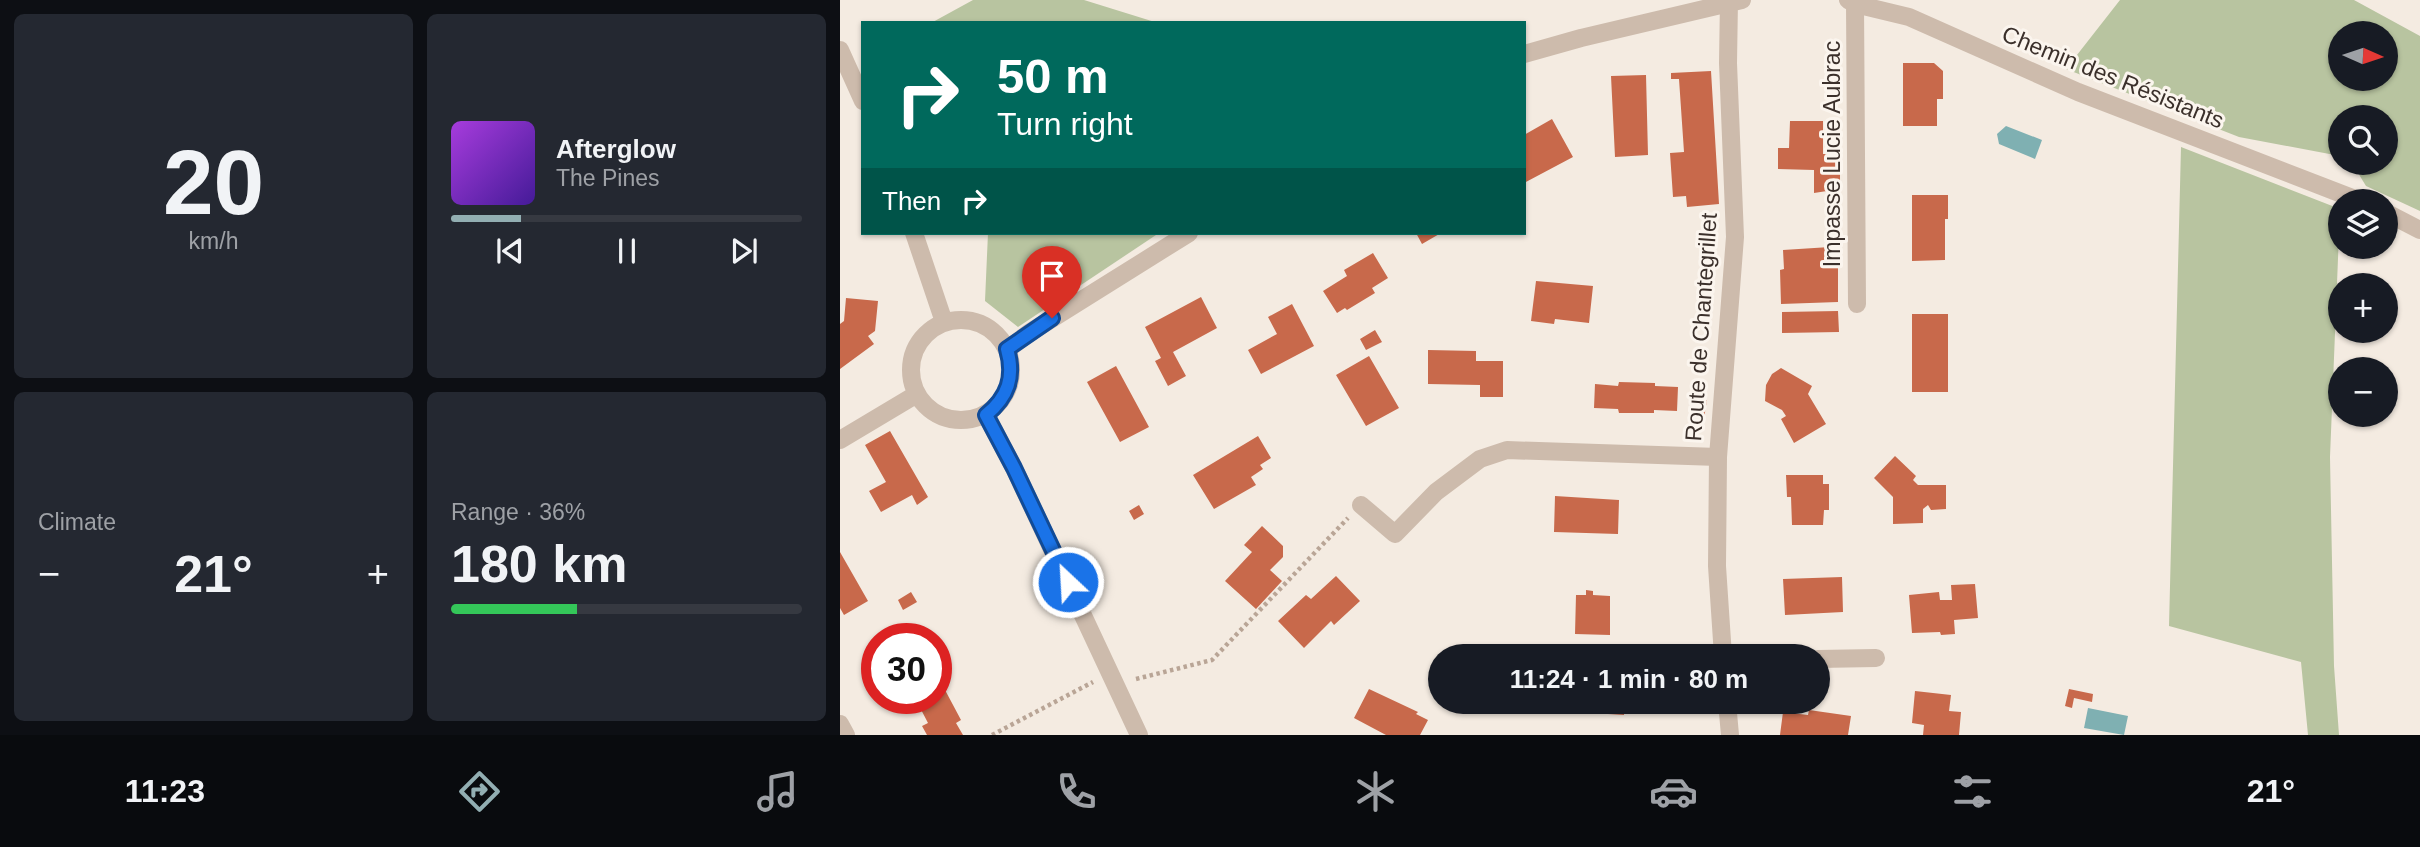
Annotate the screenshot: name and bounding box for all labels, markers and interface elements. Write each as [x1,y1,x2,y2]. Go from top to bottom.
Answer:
street label: Chemin des Résistants [1998,21,2228,133]
north arrow [2328,21,2398,91]
map controls [2328,21,2398,427]
street label: Impasse Lucie Aubrac [1819,41,1845,267]
icon: right [882,49,973,140]
text: 50 m [997,49,1109,103]
button: search [2328,105,2398,175]
text: Turn right [997,106,1133,142]
text: 20 [163,132,264,233]
text: Afterglow [556,134,676,164]
text: The Pines [556,165,660,191]
icon: right [955,182,993,220]
text: Then [882,186,941,216]
button: layers [2328,189,2398,259]
street label: Route de Chantegrillet [1680,211,1722,442]
text: km/h [189,228,238,254]
icon: previous [491,232,529,270]
icon: pause [608,232,646,270]
icon: next [725,232,763,270]
pin [1022,246,1082,318]
icon: arrive [1033,257,1071,295]
button: + [2328,273,2398,343]
button: − [2328,357,2398,427]
text: Range · 36% [451,499,585,525]
text: Climate [38,509,116,535]
text: 180 km [451,535,627,593]
text: 21° [174,545,253,603]
position arrow [1031,545,1105,619]
text: − [38,553,60,595]
text: + [367,553,389,595]
speed limit sign: 30 [861,623,952,714]
text: 11:24 · 1 min · 80 m [1510,664,1748,694]
icon: directions [455,767,504,816]
icon: music [753,767,802,816]
icon: phone [1052,767,1101,816]
icon: climate [1351,767,1400,816]
icon: car [1649,767,1698,816]
icon: filters [1948,767,1997,816]
text: 11:23 [125,773,205,809]
text: 21° [2247,773,2295,809]

